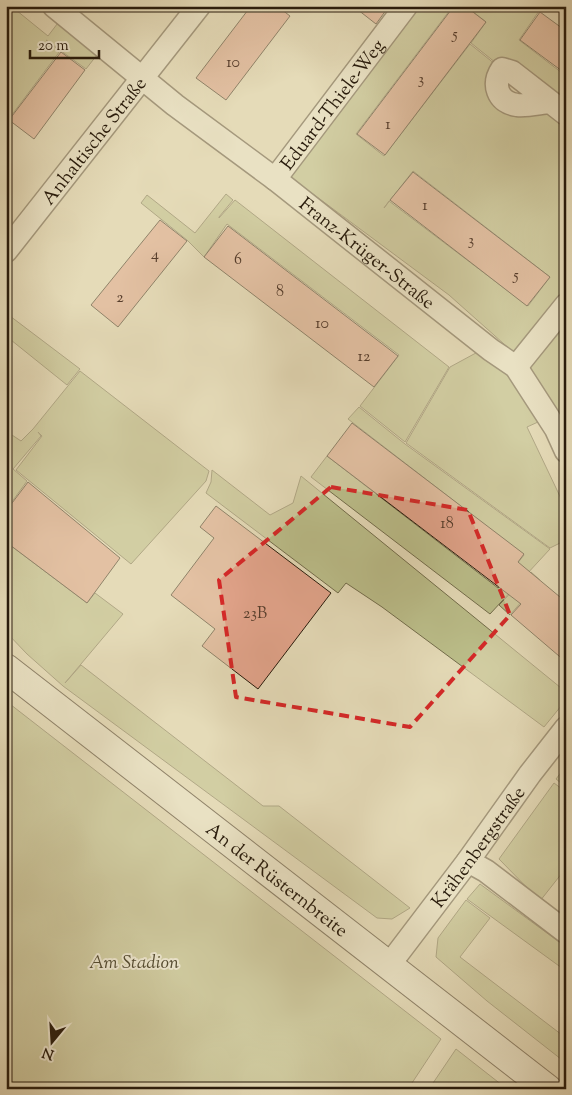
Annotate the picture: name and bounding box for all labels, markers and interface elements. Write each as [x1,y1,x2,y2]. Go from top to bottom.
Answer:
house number: 5 [451,24,458,47]
scale bar [30,28,99,60]
street label: Eduard-Thiele-Weg [275,34,392,177]
text: 20 m [38,36,69,57]
house number: 10 [226,52,240,75]
house number: 3 [418,69,424,92]
street label: Anhaltische Straße [36,72,154,211]
house number: 1 [385,114,391,137]
street label: Franz-Krüger-Straße [292,192,440,317]
house number: 1 [422,195,428,218]
house number: 3 [468,230,474,253]
house number: 4 [151,244,159,267]
house number: 6 [234,249,242,272]
house number: 5 [512,265,519,288]
house number: 8 [276,281,284,304]
house number: 2 [116,287,124,310]
house number: 10 [315,313,329,336]
house number: 12 [358,346,371,369]
house number: 18 [440,513,454,536]
house number: 23B [243,603,267,626]
street label: Krähenbergstraße [426,781,533,914]
street label: An der Rüsternbreite [199,817,353,945]
park label: Am Stadion [89,950,179,977]
north arrow [28,1018,78,1068]
text: N [40,1041,57,1064]

